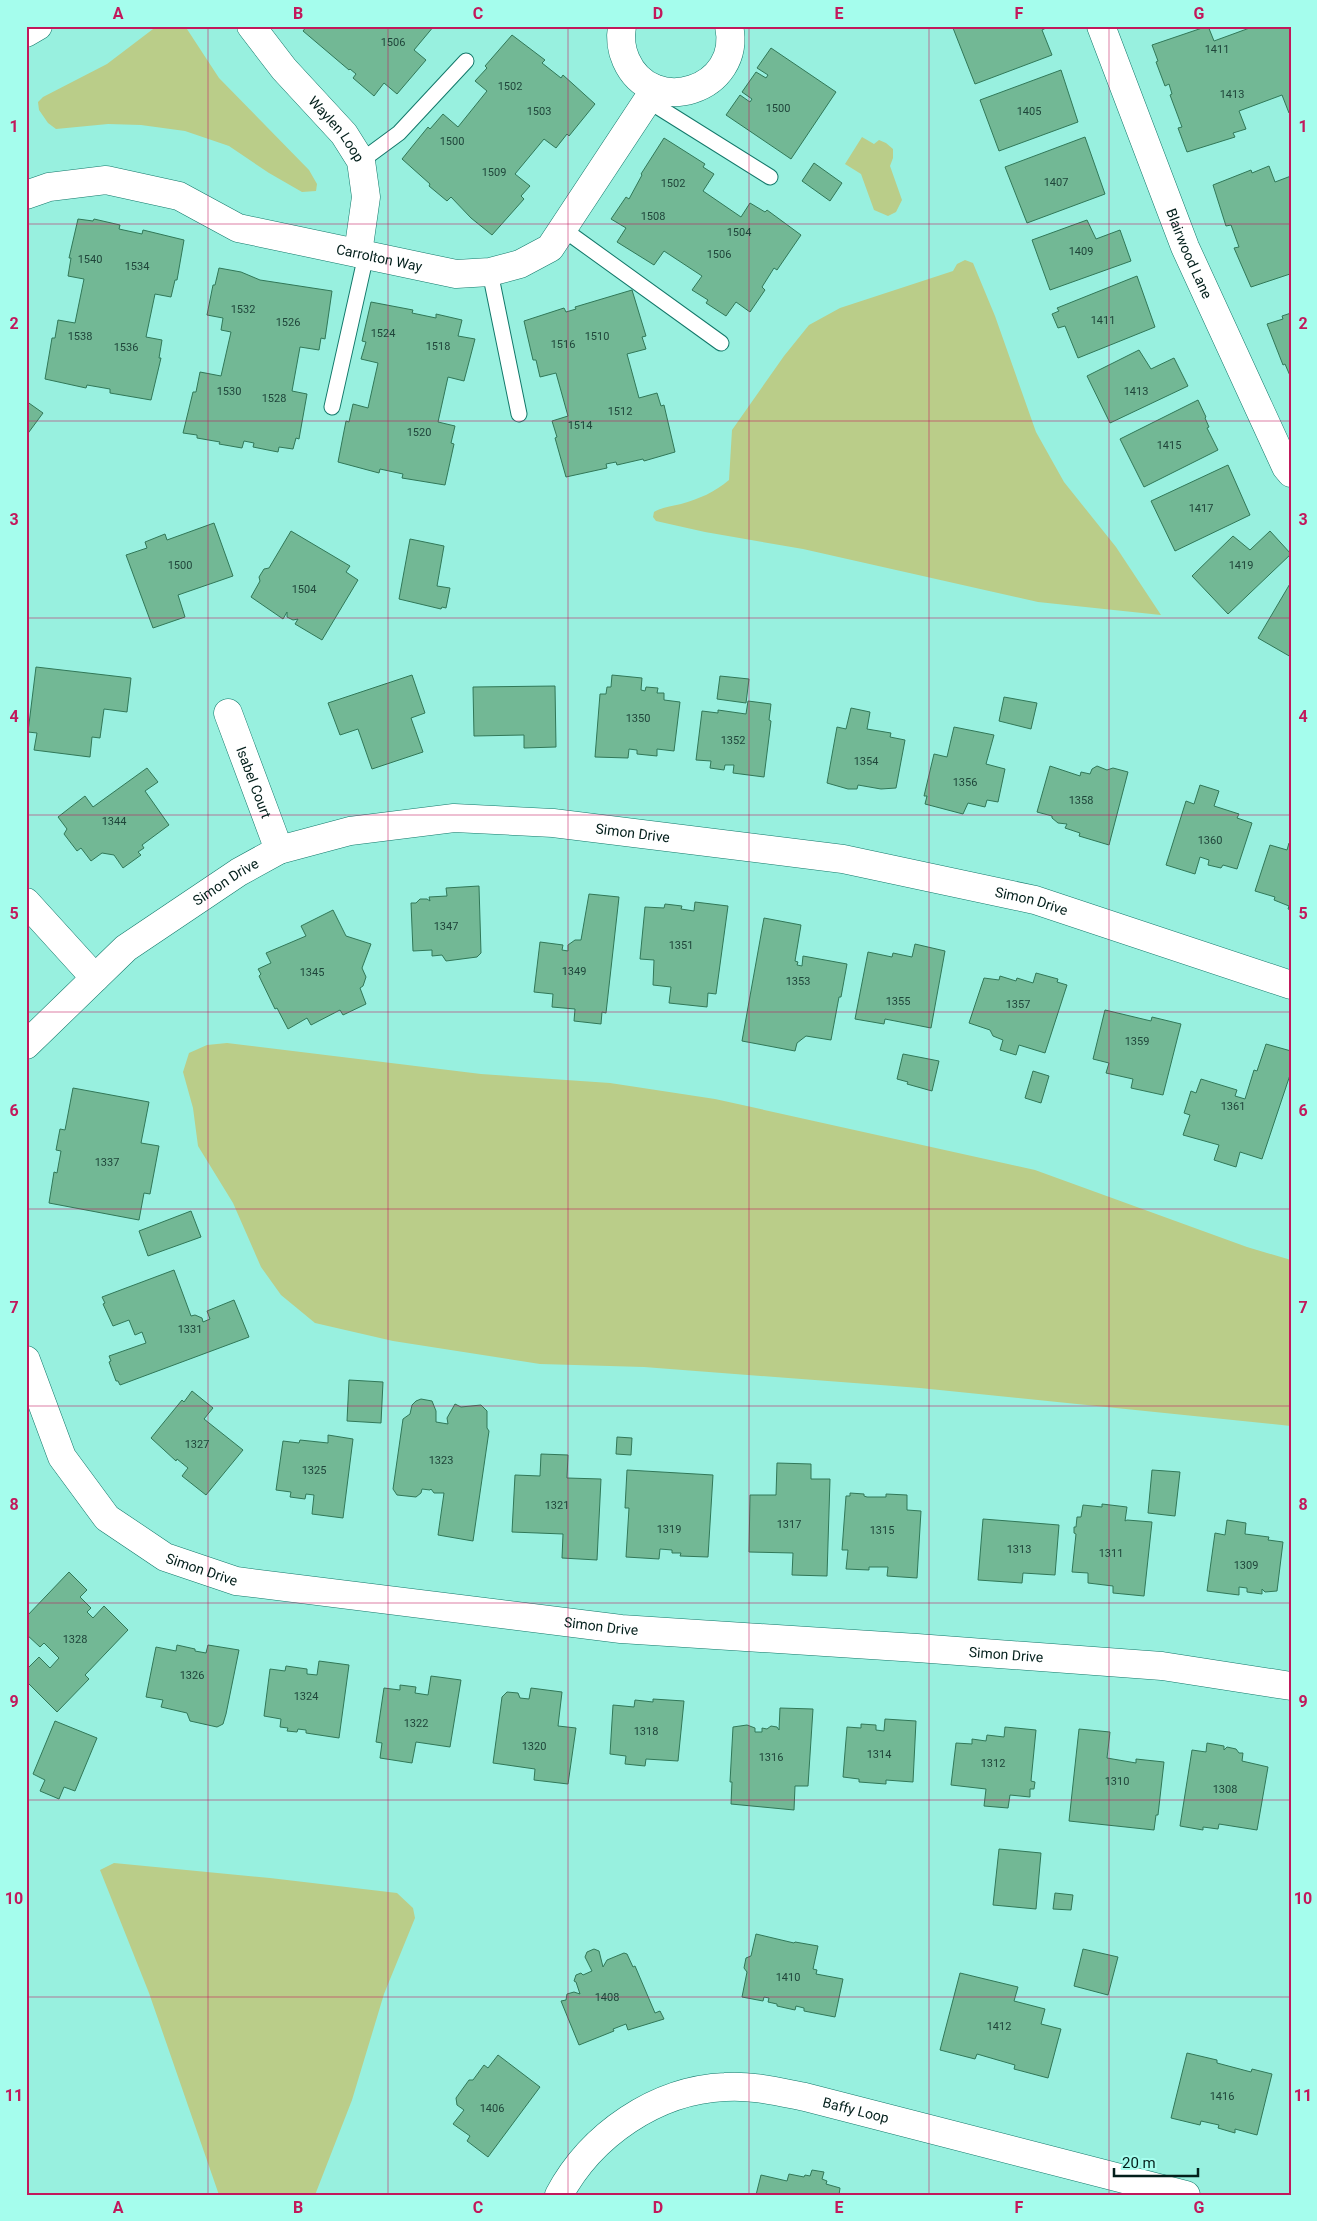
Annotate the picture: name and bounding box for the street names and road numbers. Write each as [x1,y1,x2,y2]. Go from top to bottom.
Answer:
street label: Waylen Loop [305,93,367,165]
street label: Blairwood Lane [1163,206,1216,301]
street label: Carrolton Way [335,241,424,275]
street label: Isabel Court [233,744,275,821]
street label: Simon Drive [595,820,671,845]
street label: Simon Drive [190,855,261,909]
street label: Simon Drive [994,884,1070,918]
street label: Simon Drive [164,1550,240,1589]
street label: Simon Drive [563,1614,639,1638]
street label: Simon Drive [968,1644,1044,1665]
street label: Baffy Loop [821,2094,891,2126]

